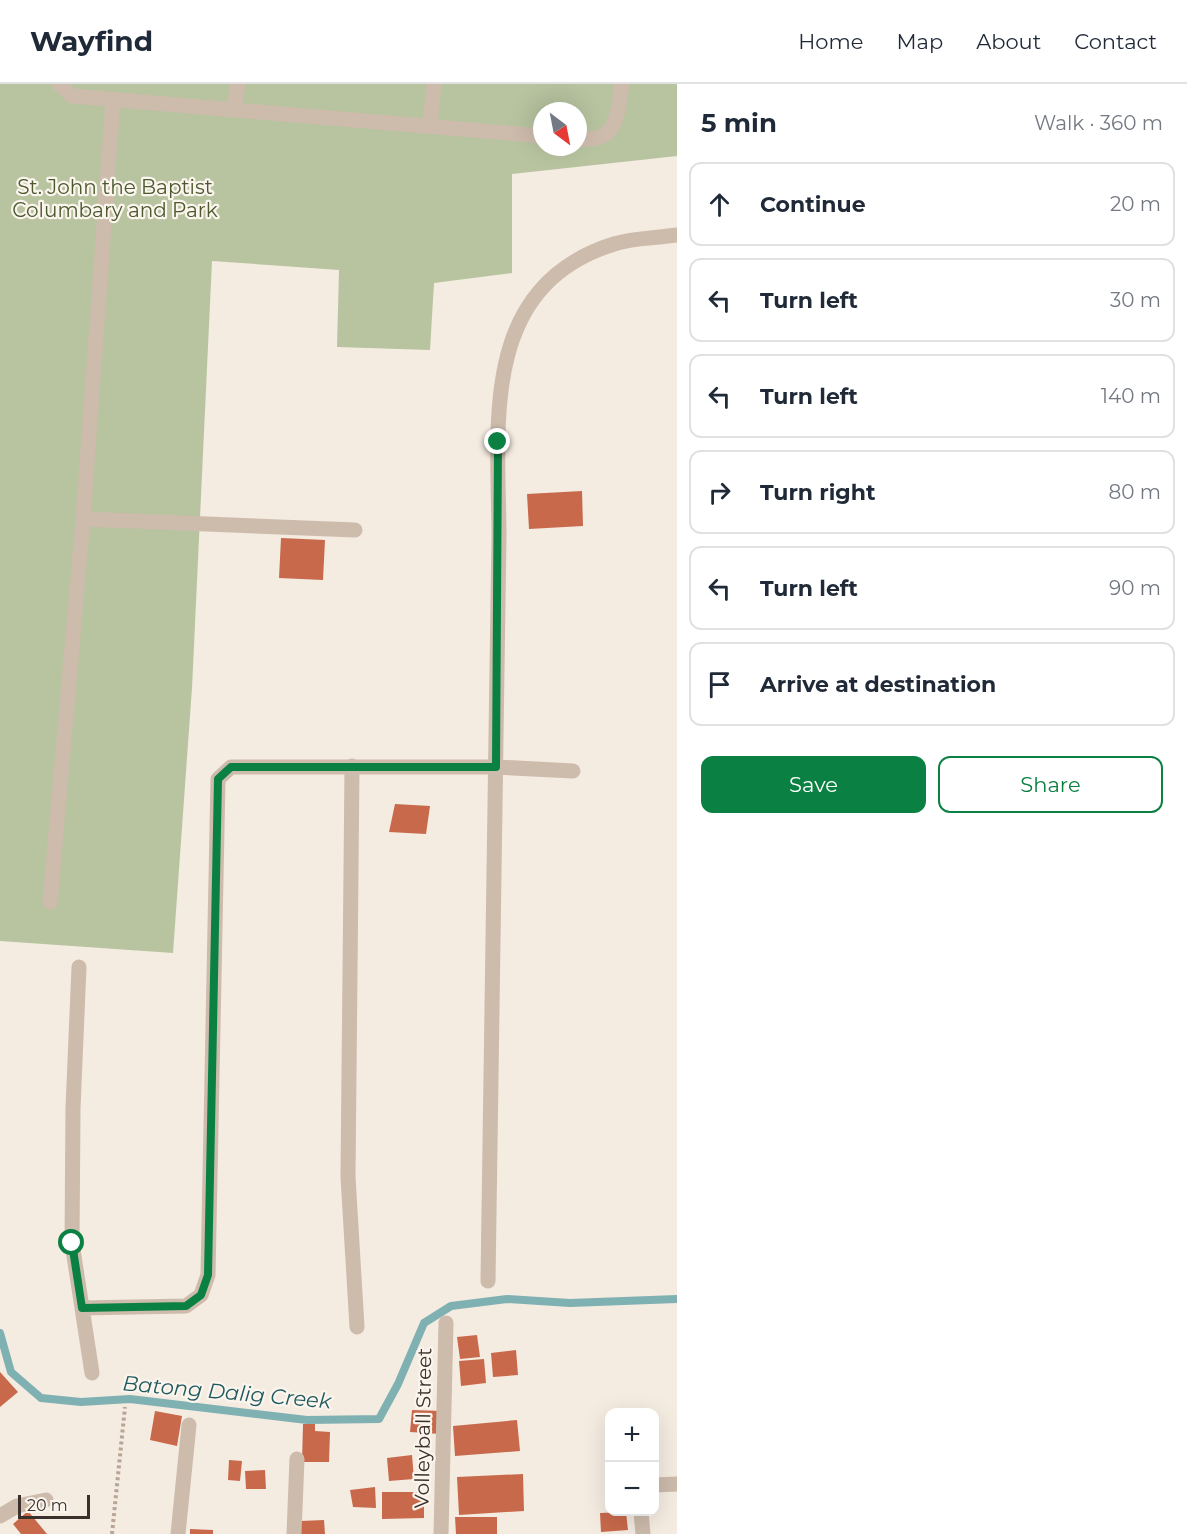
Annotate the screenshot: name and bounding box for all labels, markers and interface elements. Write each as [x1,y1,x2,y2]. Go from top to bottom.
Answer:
text: Wayfind [30,24,153,58]
text: Home [798,29,863,54]
text: Map [896,29,943,54]
text: About [976,29,1041,54]
text: Contact [1074,29,1157,54]
north arrow [533,102,587,156]
text: 5 min [701,107,777,139]
text: Walk · 360 m [1034,111,1163,135]
park label: St. John the Baptist Columbary and Park [12,175,218,222]
icon: ahead [703,188,736,221]
text: Continue [760,191,866,218]
text: 20 m [1110,192,1161,216]
icon: left [703,284,736,317]
text: Turn left [760,287,858,314]
text: 30 m [1110,288,1161,312]
icon: left [703,380,736,413]
text: Turn left [760,383,858,410]
text: 140 m [1101,384,1161,408]
route end [484,428,510,454]
icon: right [703,476,736,509]
text: Turn right [760,479,875,506]
text: 80 m [1109,480,1161,504]
icon: left [703,572,736,605]
text: Turn left [760,575,858,602]
text: 90 m [1109,576,1161,600]
icon: arrive [703,668,736,701]
text: Arrive at destination [760,671,996,698]
button: Save [701,756,926,813]
button: Share [938,756,1163,813]
route start [58,1229,84,1255]
street label: Volleyball Street [410,1347,436,1509]
water label: Batong Dalig Creek [122,1370,334,1414]
map controls [605,1408,659,1516]
button: + [605,1408,659,1462]
button: − [605,1462,659,1516]
scale bar [18,1492,90,1520]
text: 20 m [27,1496,68,1515]

